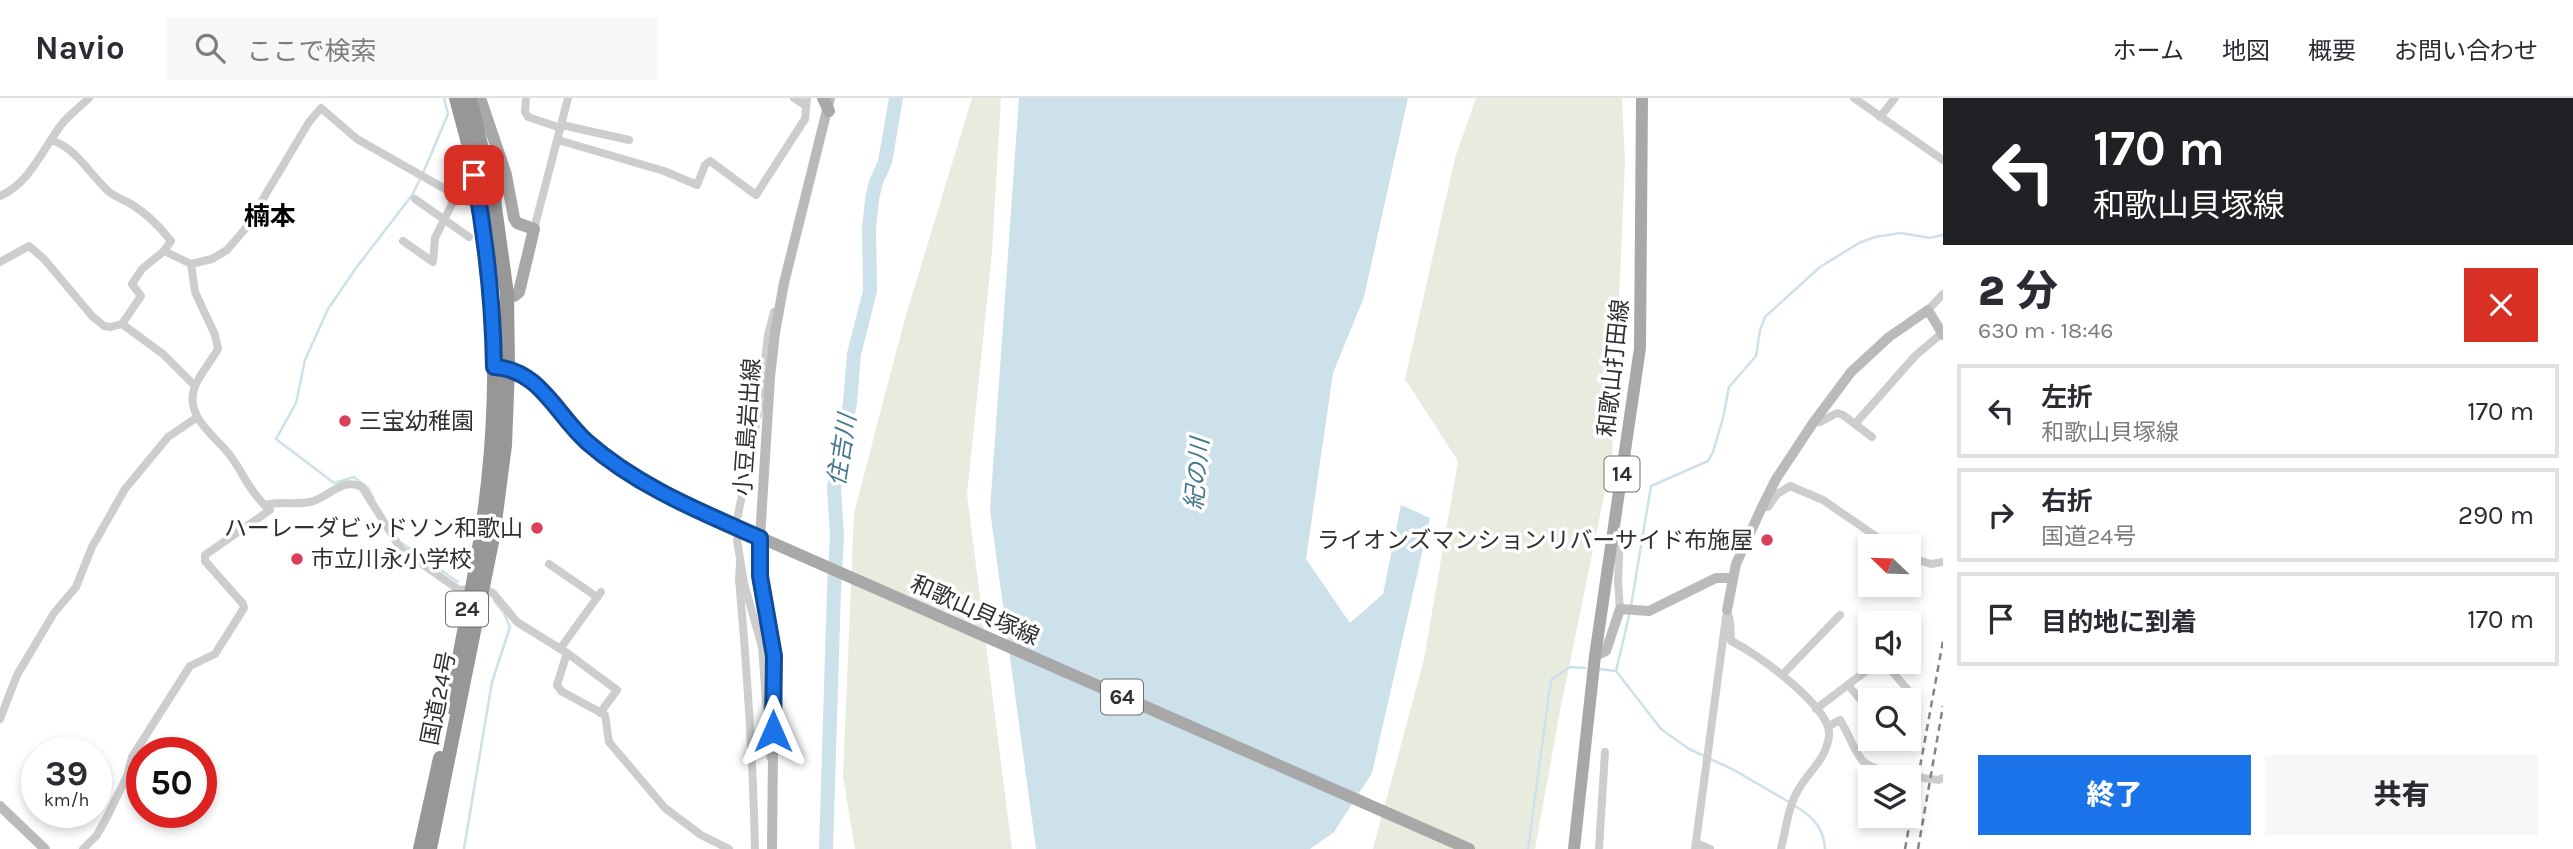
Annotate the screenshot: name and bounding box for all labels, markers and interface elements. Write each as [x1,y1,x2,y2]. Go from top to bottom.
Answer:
search box [167,17,657,80]
text: Navio [35,29,125,67]
icon: search [191,29,229,67]
text: ここで検索 [247,36,377,67]
text: ホーム [2113,37,2184,65]
text: 地図 [2222,37,2270,65]
text: 概要 [2308,37,2356,65]
text: お問い合わせ [2394,37,2538,65]
text: 170 m [2093,120,2225,177]
icon: left [1978,126,2069,217]
pin [444,145,504,205]
icon: arrive [455,156,493,194]
text: 和歌山貝塚線 [2093,187,2285,224]
district label: 楠本 [244,201,296,232]
text: 2 分 [1978,266,2058,316]
button: close [2464,268,2538,342]
street label: 和歌山打田線 [1593,298,1634,438]
text: 630 m · 18:46 [1978,317,2113,344]
street label: 小豆島岩出線 [729,357,766,497]
text: 左折 [2041,382,2093,413]
icon: left [1982,392,2020,430]
text: 170 m [2467,396,2534,427]
place label: 三宝幼稚園 [359,408,474,435]
water label: 住吉川 [823,409,862,488]
marker: 三宝幼稚園 [337,413,353,429]
text: 和歌山貝塚線 [2041,419,2179,446]
water label: 紀の川 [1180,434,1214,511]
road number: 14 [1604,456,1640,492]
text: 右折 [2041,486,2093,517]
icon: right [1982,496,2020,534]
text: 290 m [2458,500,2534,531]
place label: ハーレーダビッドソン和歌山 [224,515,523,542]
marker: ハーレーダビッドソン和歌山 [529,520,545,536]
text: 国道24号 [2041,523,2136,550]
place label: ライオンズマンションリバーサイド布施屋 [1317,527,1753,554]
marker: ライオンズマンションリバーサイド布施屋 [1759,532,1775,548]
north arrow [1858,534,1922,597]
map controls [1858,534,1921,828]
place label: 市立川永小学校 [311,546,472,573]
marker: 市立川永小学校 [289,551,305,567]
street label: 和歌山貝塚線 [906,570,1043,651]
road number: 24 [446,592,488,626]
icon: arrive [1982,600,2020,638]
text: 170 m [2467,604,2534,635]
text: 目的地に到着 [2041,607,2197,638]
button: sound [1858,611,1921,674]
street label: 国道24号 [416,649,461,747]
road number: 64 [1101,680,1143,714]
button: search [1858,688,1921,751]
position arrow [736,694,810,768]
speed limit sign: 50 [126,737,217,828]
text: 39 [45,753,88,794]
button: 終了 [1978,755,2251,835]
button: 共有 [2265,755,2538,835]
button: layers [1858,765,1921,828]
text: km/h [44,789,89,811]

